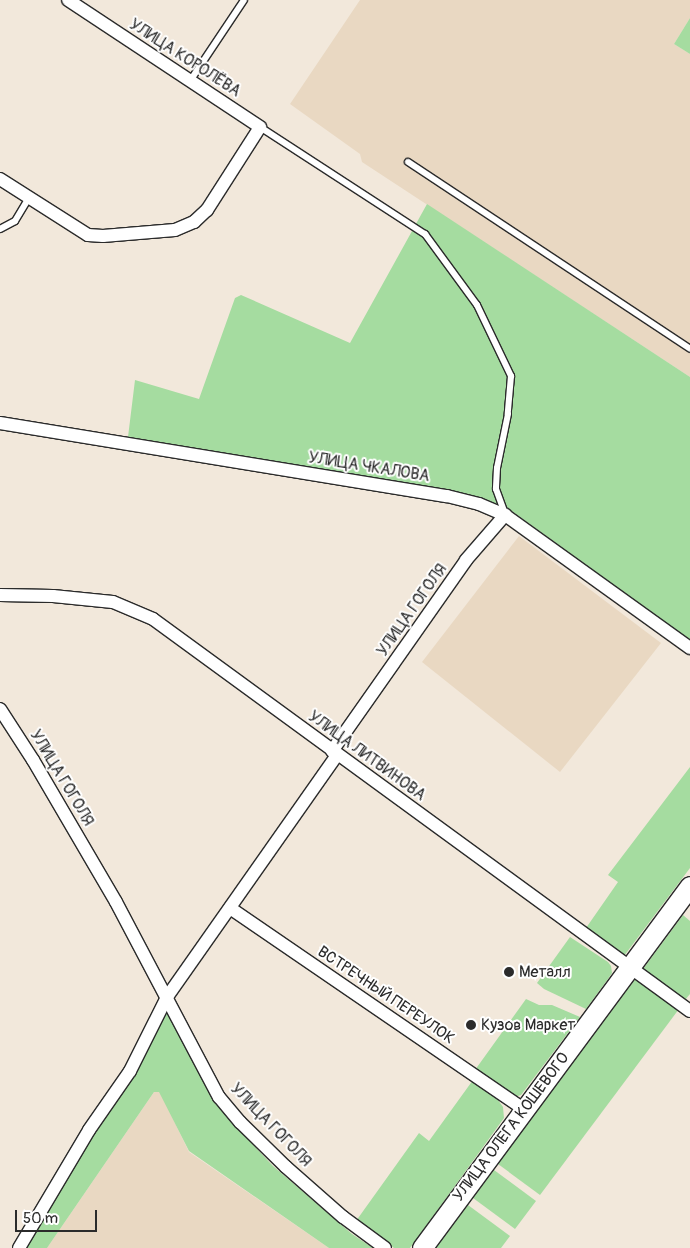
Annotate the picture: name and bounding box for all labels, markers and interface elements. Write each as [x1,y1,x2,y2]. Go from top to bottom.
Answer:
street label: УЛИЦА КОРОЛЁВА [126,15,244,101]
street label: УЛИЦА ЧКАЛОВА [307,448,431,486]
street label: УЛИЦА ГОГОЛЯ [373,560,451,660]
street label: УЛИЦА ЛИТВИНОВА [305,707,429,805]
street label: УЛИЦА ГОГОЛЯ [26,727,98,829]
street label: ВСТРЕЧНЫЙ ПЕРЕУЛОК [314,942,458,1048]
place label: Металл [519,962,571,982]
marker: Металл [503,966,515,978]
place label: Кузов Маркет [481,1015,575,1035]
marker: Кузов Маркет [465,1019,477,1031]
street label: УЛИЦА ОЛЕГА КОШЕВОГО [449,1049,573,1205]
street label: УЛИЦА ГОГОЛЯ [226,1079,316,1171]
scale bar [18,1200,100,1232]
text: 50 m [23,1209,58,1228]

